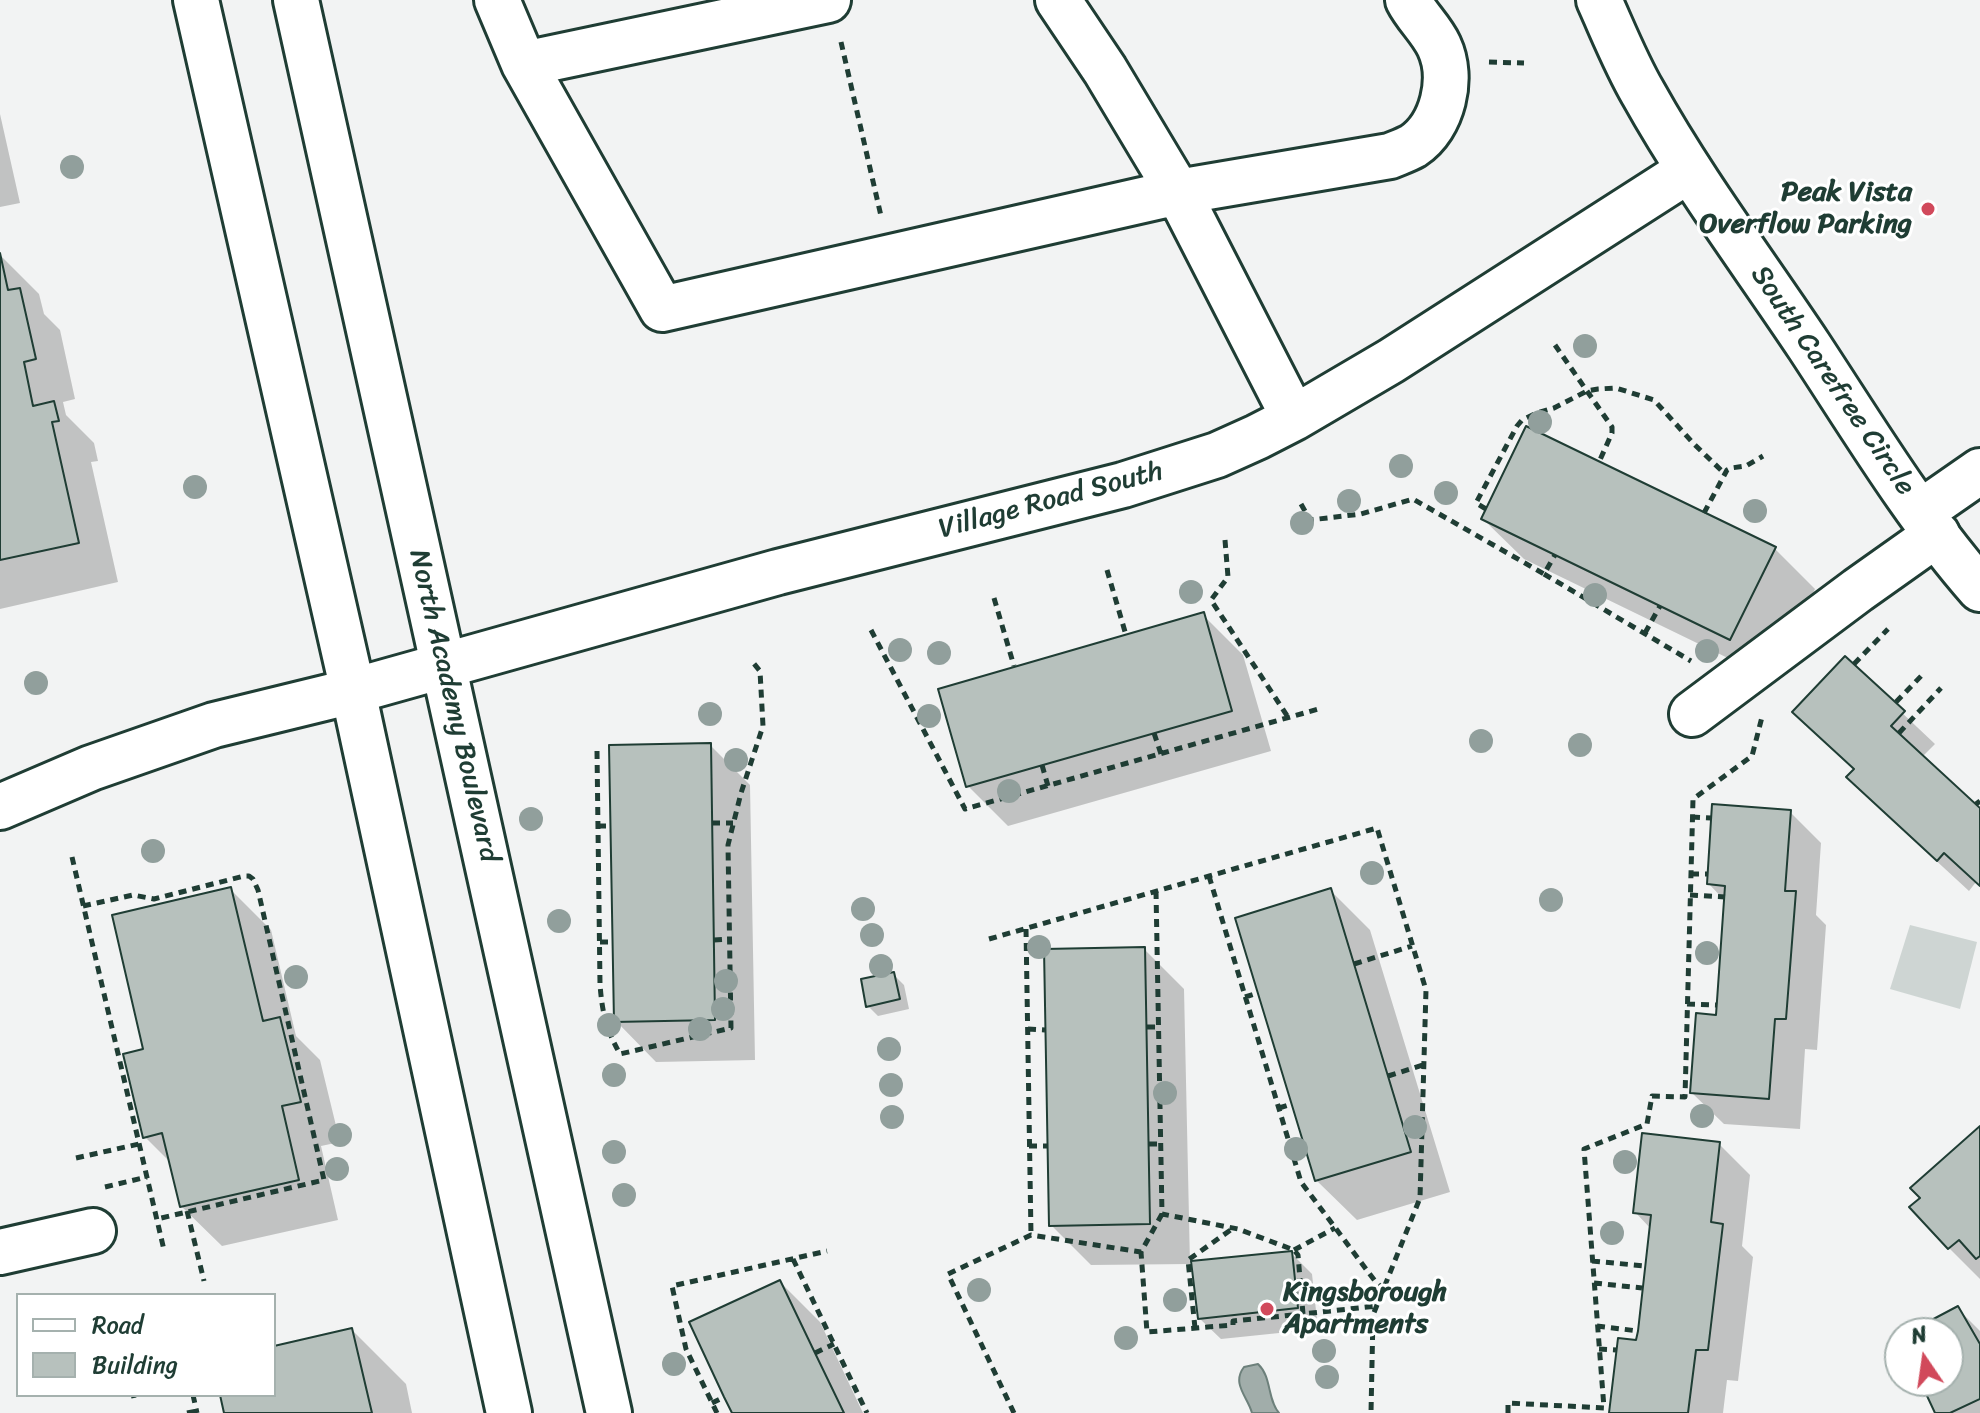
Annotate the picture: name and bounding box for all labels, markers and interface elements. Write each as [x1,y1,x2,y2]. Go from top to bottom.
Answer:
place label: Peak Vista Overflow Parking [1700,176,1912,242]
marker: Peak Vista Overflow Parking [1919,200,1937,218]
street label: South Carefree Circle [1743,260,1921,502]
street label: Village Road South [935,455,1167,547]
street label: North Academy Boulevard [401,546,505,866]
place label: Kingsborough Apartments [1283,1276,1447,1342]
legend [16,1293,276,1397]
marker: Kingsborough Apartments [1258,1300,1276,1318]
text: Road [92,1304,143,1346]
text: N [1907,1314,1931,1356]
north arrow [1884,1317,1964,1397]
text: Building [92,1344,178,1386]

